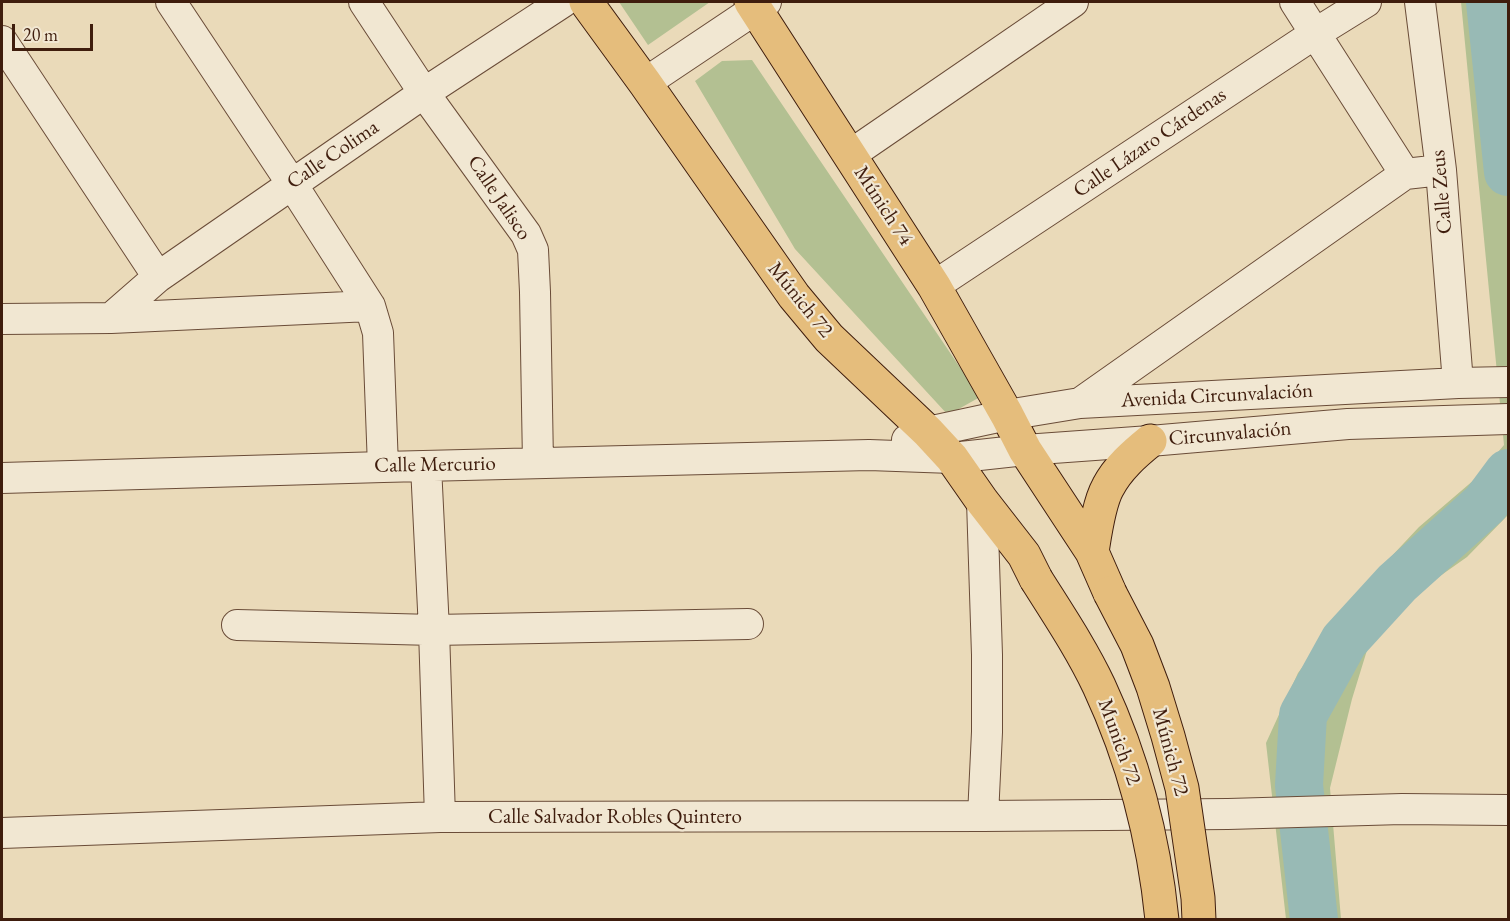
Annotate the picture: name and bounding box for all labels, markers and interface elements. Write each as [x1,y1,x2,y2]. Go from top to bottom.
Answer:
scale bar [15,12,96,50]
text: 20 m [23,23,58,46]
street label: Calle Lázaro Cárdenas [1069,82,1231,204]
street label: Calle Colima [282,115,384,195]
street label: Calle Zeus [1426,149,1458,235]
street label: Calle Jalisco [461,151,537,245]
street label: Múnich 74 [848,161,918,251]
street label: Múnich 72 [762,257,838,343]
street label: Avenida Circunvalación [1120,378,1314,414]
street label: Circunvalación [1168,416,1292,452]
street label: Calle Mercurio [374,451,496,479]
street label: Munich 72 [1092,695,1146,789]
street label: Múnich 72 [1146,705,1194,799]
street label: Calle Salvador Robles Quintero [488,804,742,830]

